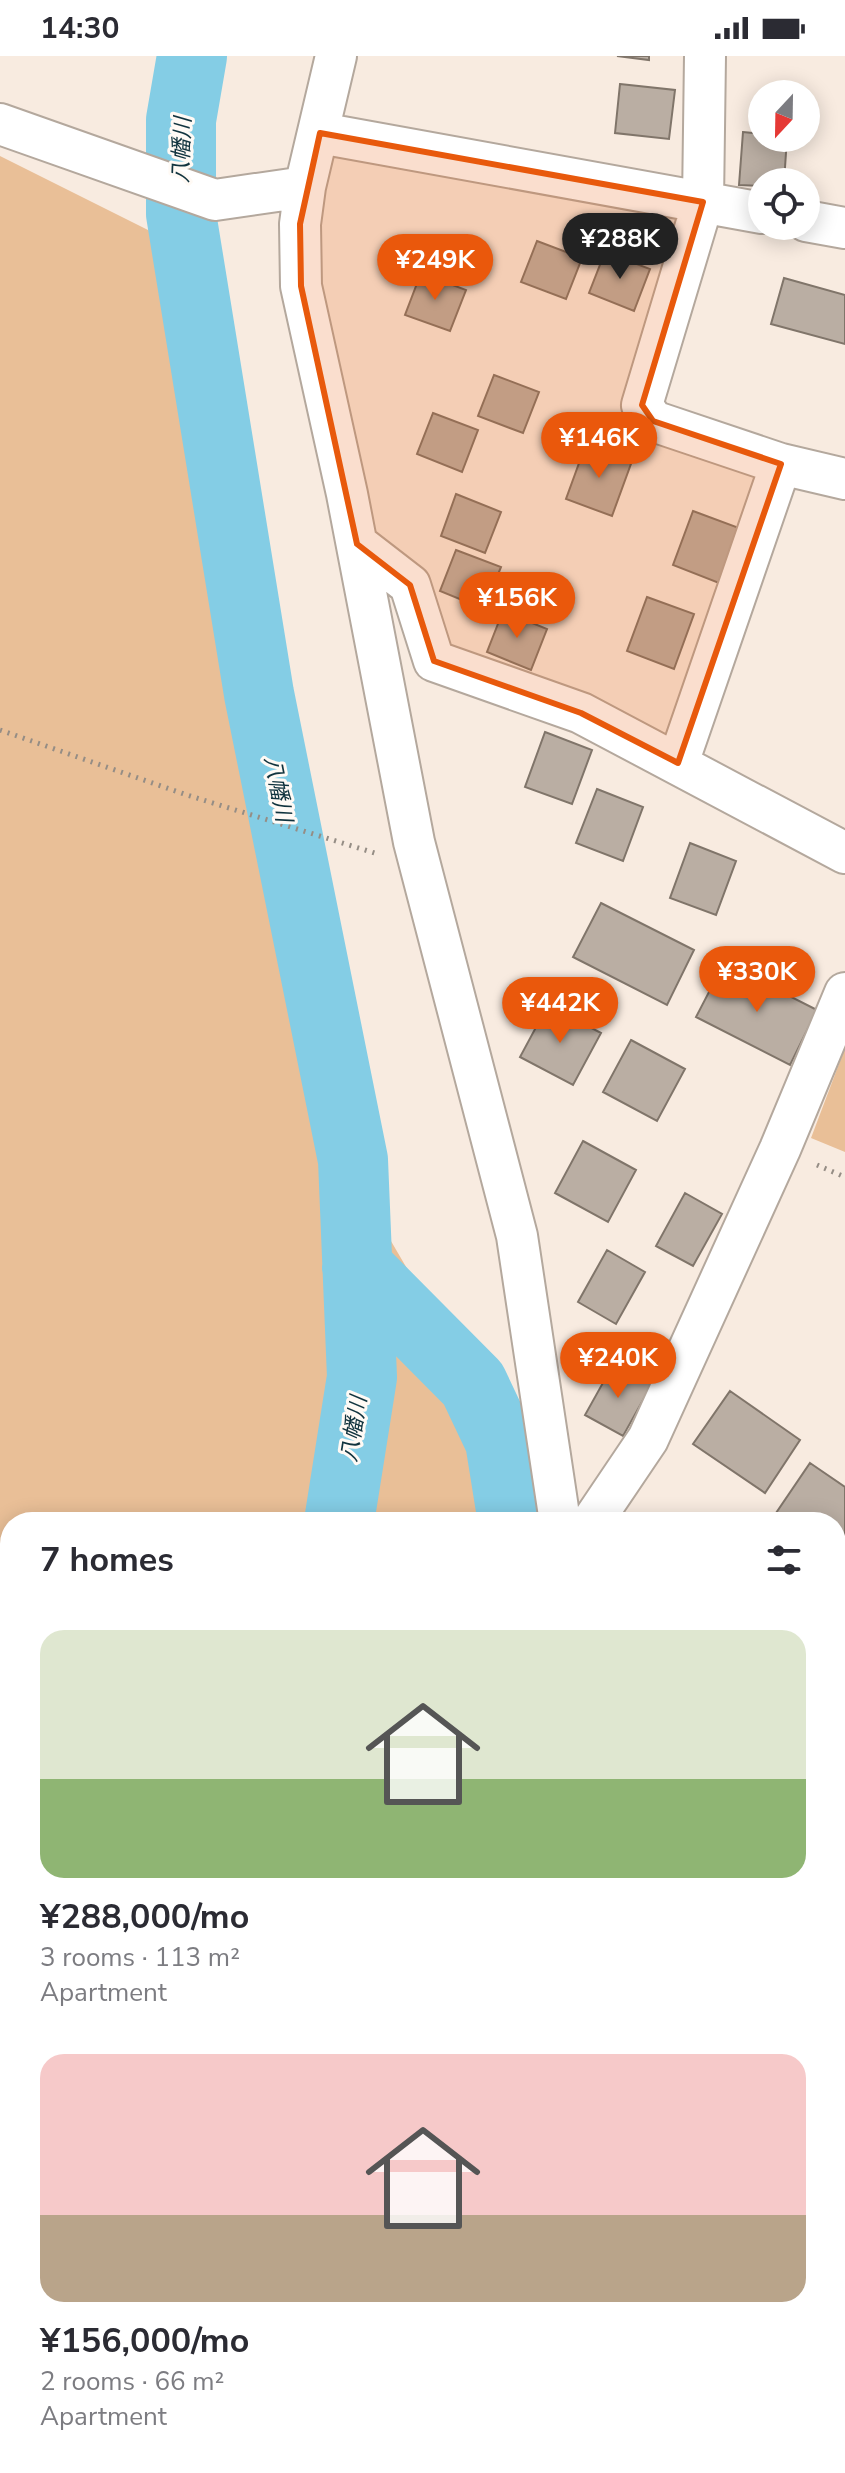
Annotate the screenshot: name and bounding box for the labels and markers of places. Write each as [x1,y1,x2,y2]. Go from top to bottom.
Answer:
pin: ¥288K [564,213,676,281]
pin: ¥249K [379,234,491,302]
pin: ¥146K [543,412,655,480]
pin: ¥156K [461,572,573,640]
pin: ¥330K [701,946,813,1014]
pin: ¥442K [504,977,616,1045]
pin: ¥240K [562,1332,674,1400]

